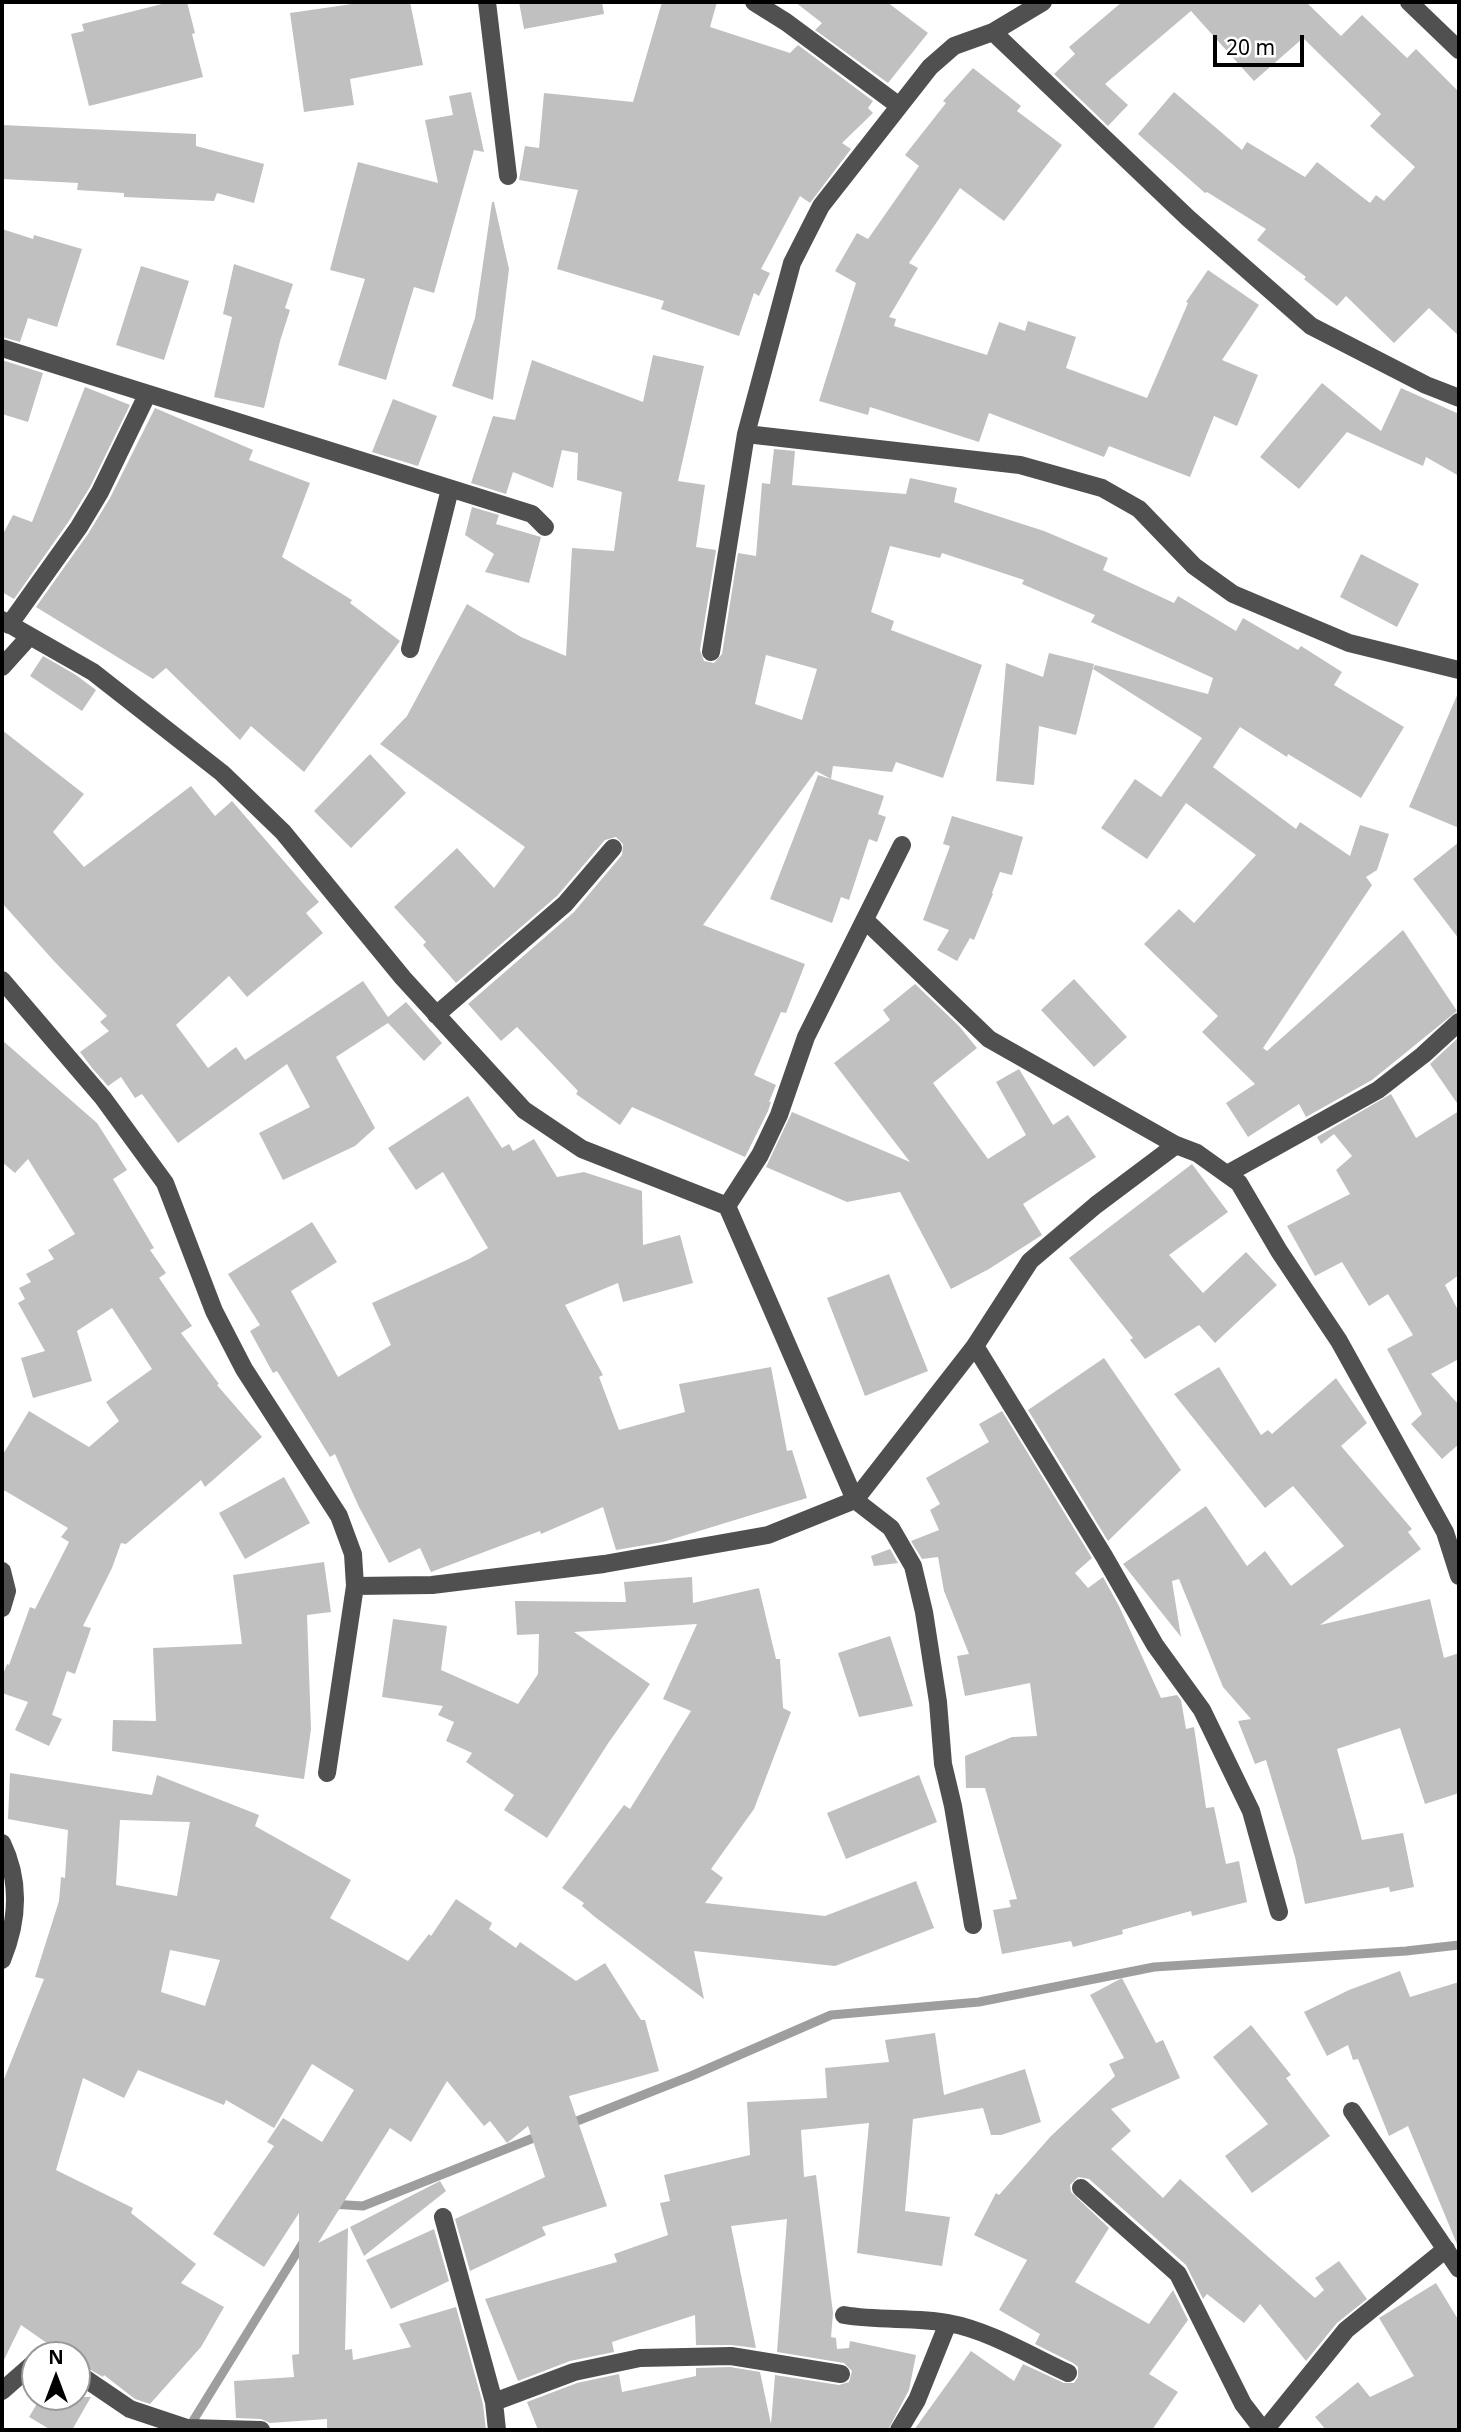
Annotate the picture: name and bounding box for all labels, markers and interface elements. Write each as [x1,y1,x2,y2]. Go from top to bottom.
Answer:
scale bar [1216,21,1307,65]
text: 20 m [1226,33,1275,61]
north arrow [21,2341,91,2411]
text: N [48,2344,64,2370]

